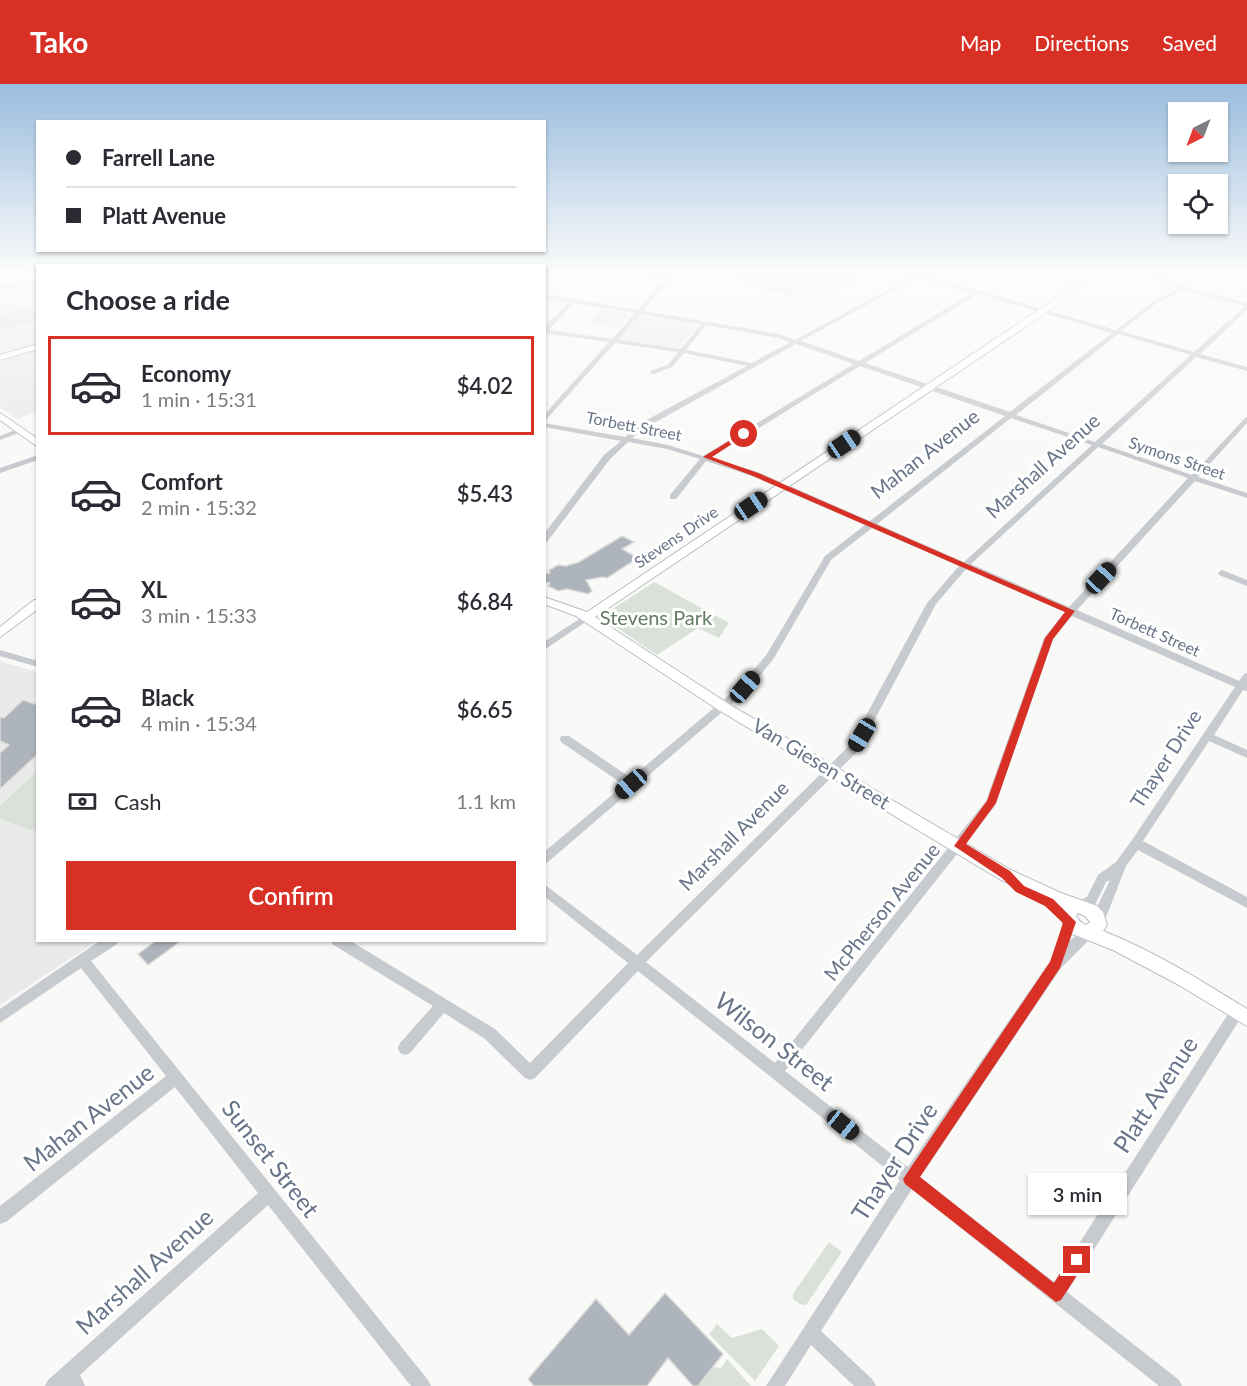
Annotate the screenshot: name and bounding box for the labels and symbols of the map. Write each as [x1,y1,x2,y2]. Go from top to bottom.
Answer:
north arrow [1168,102,1228,162]
street label: Mahan Avenue [865,403,983,503]
street label: Torbett Street [585,407,684,444]
street label: Marshall Avenue [980,408,1104,523]
route start [730,420,757,447]
car [824,426,864,462]
street label: Symons Street [1126,432,1228,483]
car [731,488,771,524]
street label: Stevens Drive [630,502,721,572]
car [1082,559,1120,597]
street label: Torbett Street [1107,603,1204,660]
park label: Stevens Park [600,605,713,629]
car [726,668,764,706]
street label: Thayer Drive [1124,705,1206,812]
street label: Van Giesen Street [748,713,895,814]
car [845,715,879,755]
car [612,765,650,803]
street label: Marshall Avenue [673,775,793,895]
street label: McPherson Avenue [818,838,944,985]
street label: Wilson Street [710,985,840,1096]
street label: Platt Avenue [1106,1031,1203,1158]
street label: Mahan Avenue [17,1057,159,1177]
street label: Sunset Street [217,1094,326,1223]
street label: Thayer Drive [845,1097,943,1226]
car [823,1107,863,1143]
callout: 3 min [1028,1173,1126,1215]
street label: Marshall Avenue [70,1202,218,1340]
route end [1063,1246,1090,1273]

